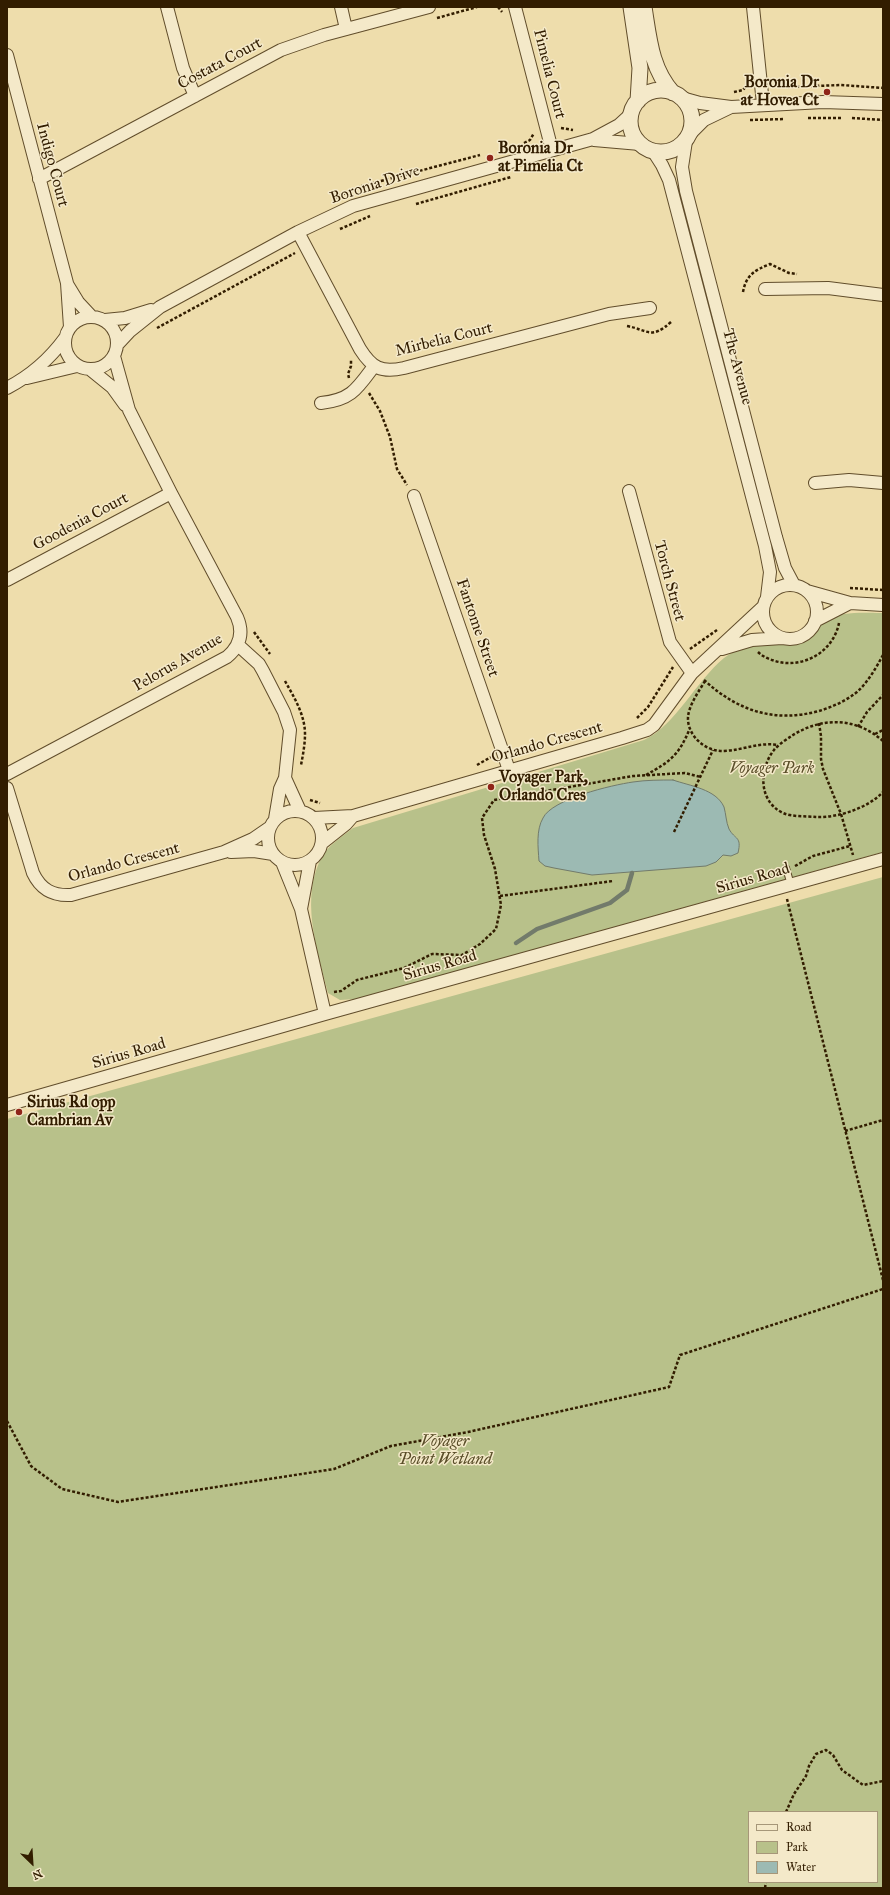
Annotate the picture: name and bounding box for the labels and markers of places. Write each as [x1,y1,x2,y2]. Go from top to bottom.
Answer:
place label: Boronia Dr at Hovea Ct [741,73,819,111]
marker: Boronia Dr at Hovea Ct [822,87,832,97]
place label: Boronia Dr at Pimelia Ct [498,139,583,177]
marker: Boronia Dr at Pimelia Ct [485,153,495,163]
place label: Voyager Park, Orlando Cres [499,768,588,806]
marker: Voyager Park, Orlando Cres [486,782,496,792]
place label: Sirius Rd opp Cambrian Av [27,1093,116,1131]
marker: Sirius Rd opp Cambrian Av [14,1107,24,1117]

